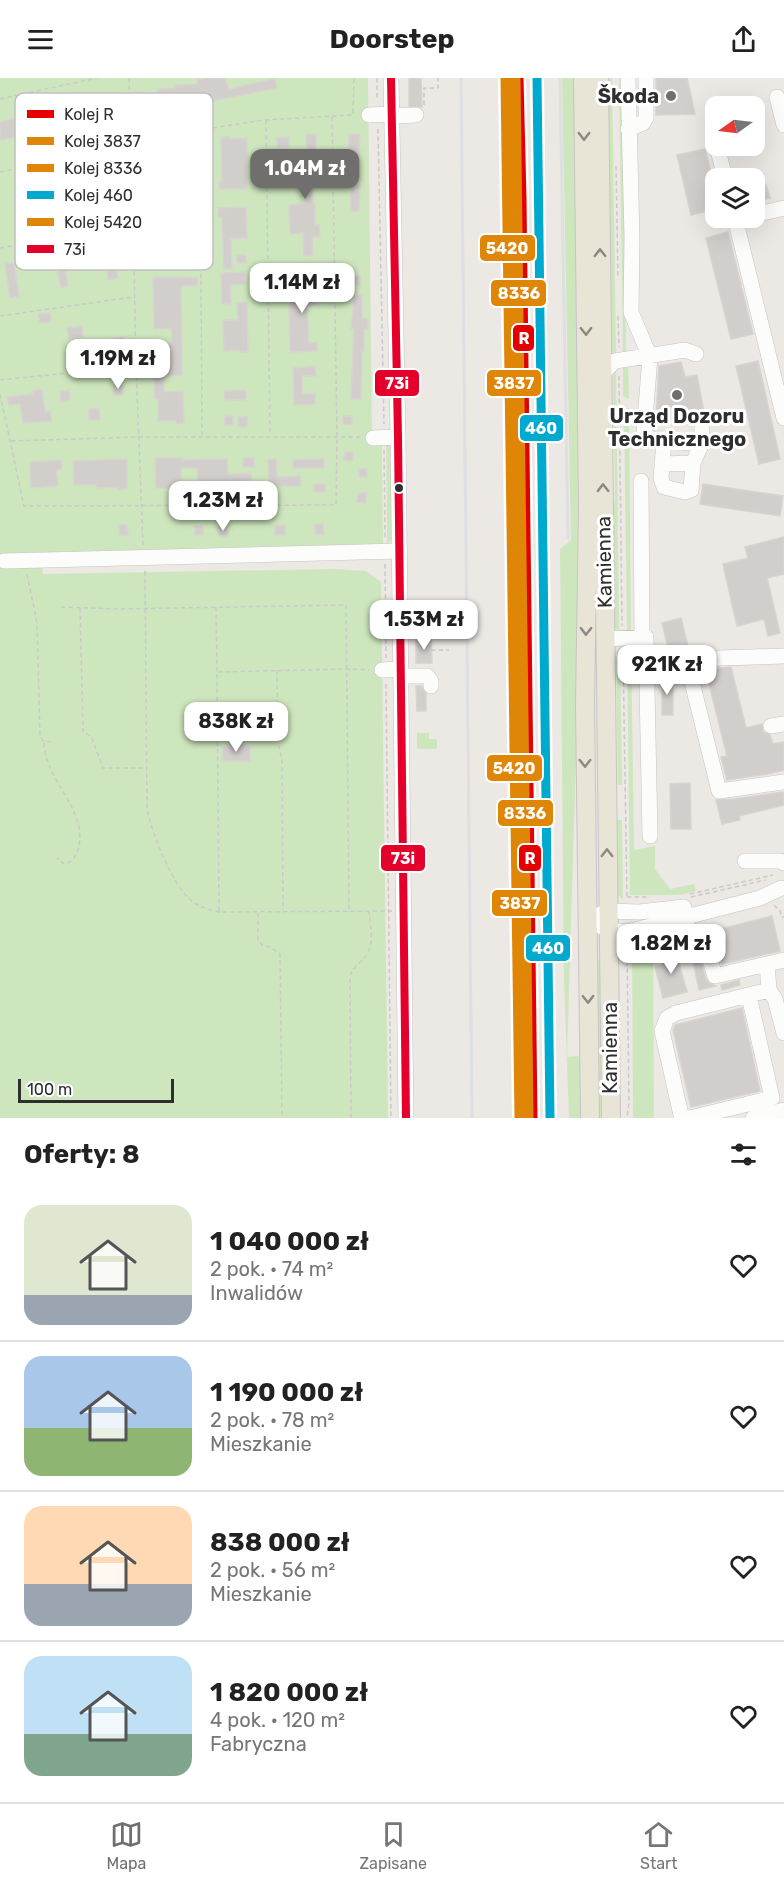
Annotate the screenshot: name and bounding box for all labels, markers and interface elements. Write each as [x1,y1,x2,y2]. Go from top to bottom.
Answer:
icon: menu [24,23,57,56]
text: Doorstep [329,23,455,55]
icon: share [727,23,760,56]
place label: Škoda [598,84,659,108]
marker: Škoda [664,89,678,103]
legend [15,93,213,270]
north arrow [705,96,765,156]
map controls [705,96,765,228]
text: Kolej R [64,105,114,124]
text: Kolej 3837 [64,132,141,151]
one-way arrow [578,132,590,141]
pin: 1.04M zł [243,149,367,200]
text: 1.04M zł [264,156,346,180]
text: Kolej 8336 [64,159,143,178]
button: layers [705,168,765,228]
text: Kolej 460 [64,186,133,205]
text: Kolej 5420 [64,213,142,232]
line badge: 5420 [479,234,536,262]
text: 5420 [486,239,528,258]
text: 73i [64,240,86,259]
one-way arrow [594,248,606,257]
pin: 1.14M zł [240,263,364,314]
text: 1.14M zł [264,270,340,294]
line badge: 8336 [490,279,547,307]
text: 8336 [498,284,540,303]
line badge: R [512,324,535,352]
one-way arrow [579,327,592,336]
text: R [518,329,530,348]
pin: 1.19M zł [56,339,180,390]
text: 1.19M zł [80,346,156,370]
line badge: 73i [374,369,420,397]
line badge: 3837 [486,369,542,397]
text: 73i [385,374,409,393]
text: 3837 [493,374,535,393]
marker: Urząd Dozoru Technicznego [670,388,684,402]
place label: Urząd Dozoru Technicznego [608,404,746,451]
line badge: 460 [519,414,564,442]
text: 460 [525,419,557,438]
pin: 1.23M zł [161,481,285,532]
unlabelled marker [393,482,405,494]
one-way arrow [597,483,609,492]
text: 1.23M zł [183,488,263,512]
street label: Kamienna [591,516,617,608]
pin: 1.53M zł [362,600,486,651]
text: 1.53M zł [384,607,464,631]
one-way arrow [580,627,592,636]
pin: 921K zł [612,645,722,696]
text: 921K zł [631,652,703,676]
pin: 838K zł [181,702,291,753]
text: 838K zł [198,709,274,733]
line badge: 5420 [486,754,543,782]
text: 5420 [493,759,535,778]
one-way arrow [579,759,592,768]
line badge: 8336 [497,799,554,827]
text: 8336 [504,804,546,823]
line badge: 73i [380,844,426,872]
line badge: R [518,844,542,872]
one-way arrow [601,848,613,857]
text: 73i [391,849,415,868]
text: R [524,849,536,868]
line badge: 3837 [491,889,548,917]
text: 3837 [499,894,541,913]
pin: 1.82M zł [609,924,733,975]
text: 1.82M zł [631,931,711,955]
line badge: 460 [525,934,571,962]
text: 460 [532,939,564,958]
one-way arrow [582,994,594,1003]
street label: Kamienna [598,1002,622,1094]
scale bar [18,1076,174,1103]
text: 100 m [27,1080,72,1099]
icon: filters [727,1138,760,1171]
text: Oferty: 8 [24,1139,140,1170]
text: 1 040 000 zł [210,1226,369,1257]
icon: home [72,1229,144,1301]
icon: heart [727,1249,760,1282]
text: 2 pok. · 74 m² [210,1257,333,1281]
text: Inwalidów [210,1281,303,1305]
text: 1 190 000 zł [210,1377,363,1408]
icon: home [72,1380,144,1452]
icon: heart [727,1400,760,1433]
text: 2 pok. · 78 m² [210,1408,334,1432]
text: Mieszkanie [210,1432,312,1456]
text: 838 000 zł [210,1527,350,1558]
icon: home [72,1530,144,1602]
icon: heart [727,1550,760,1583]
text: 2 pok. · 56 m² [210,1558,335,1582]
text: Mieszkanie [210,1582,312,1606]
text: 1 820 000 zł [210,1677,368,1708]
icon: home [72,1680,144,1752]
icon: heart [727,1700,760,1733]
text: 4 pok. · 120 m² [210,1708,345,1732]
text: Fabryczna [210,1732,307,1756]
tab: Mapa [107,1818,146,1873]
tab: Zapisane [360,1818,427,1873]
tab: Start [640,1818,677,1873]

